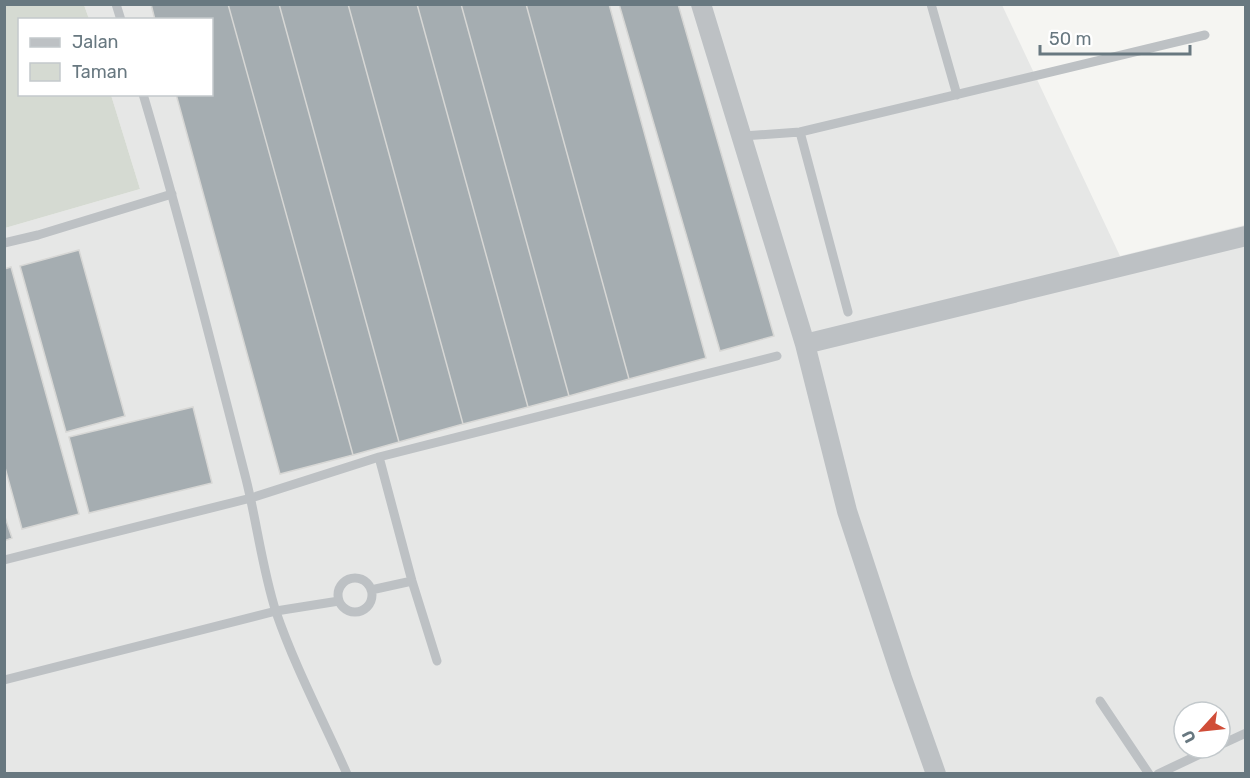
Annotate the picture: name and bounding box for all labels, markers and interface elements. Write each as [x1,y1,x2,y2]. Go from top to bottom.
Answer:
legend [18,18,213,96]
scale bar [1040,18,1190,56]
text: 50 m [1049,28,1092,50]
text: Jalan [72,31,119,53]
text: Taman [72,61,128,83]
north arrow [1172,700,1232,760]
text: U [1178,727,1200,746]

